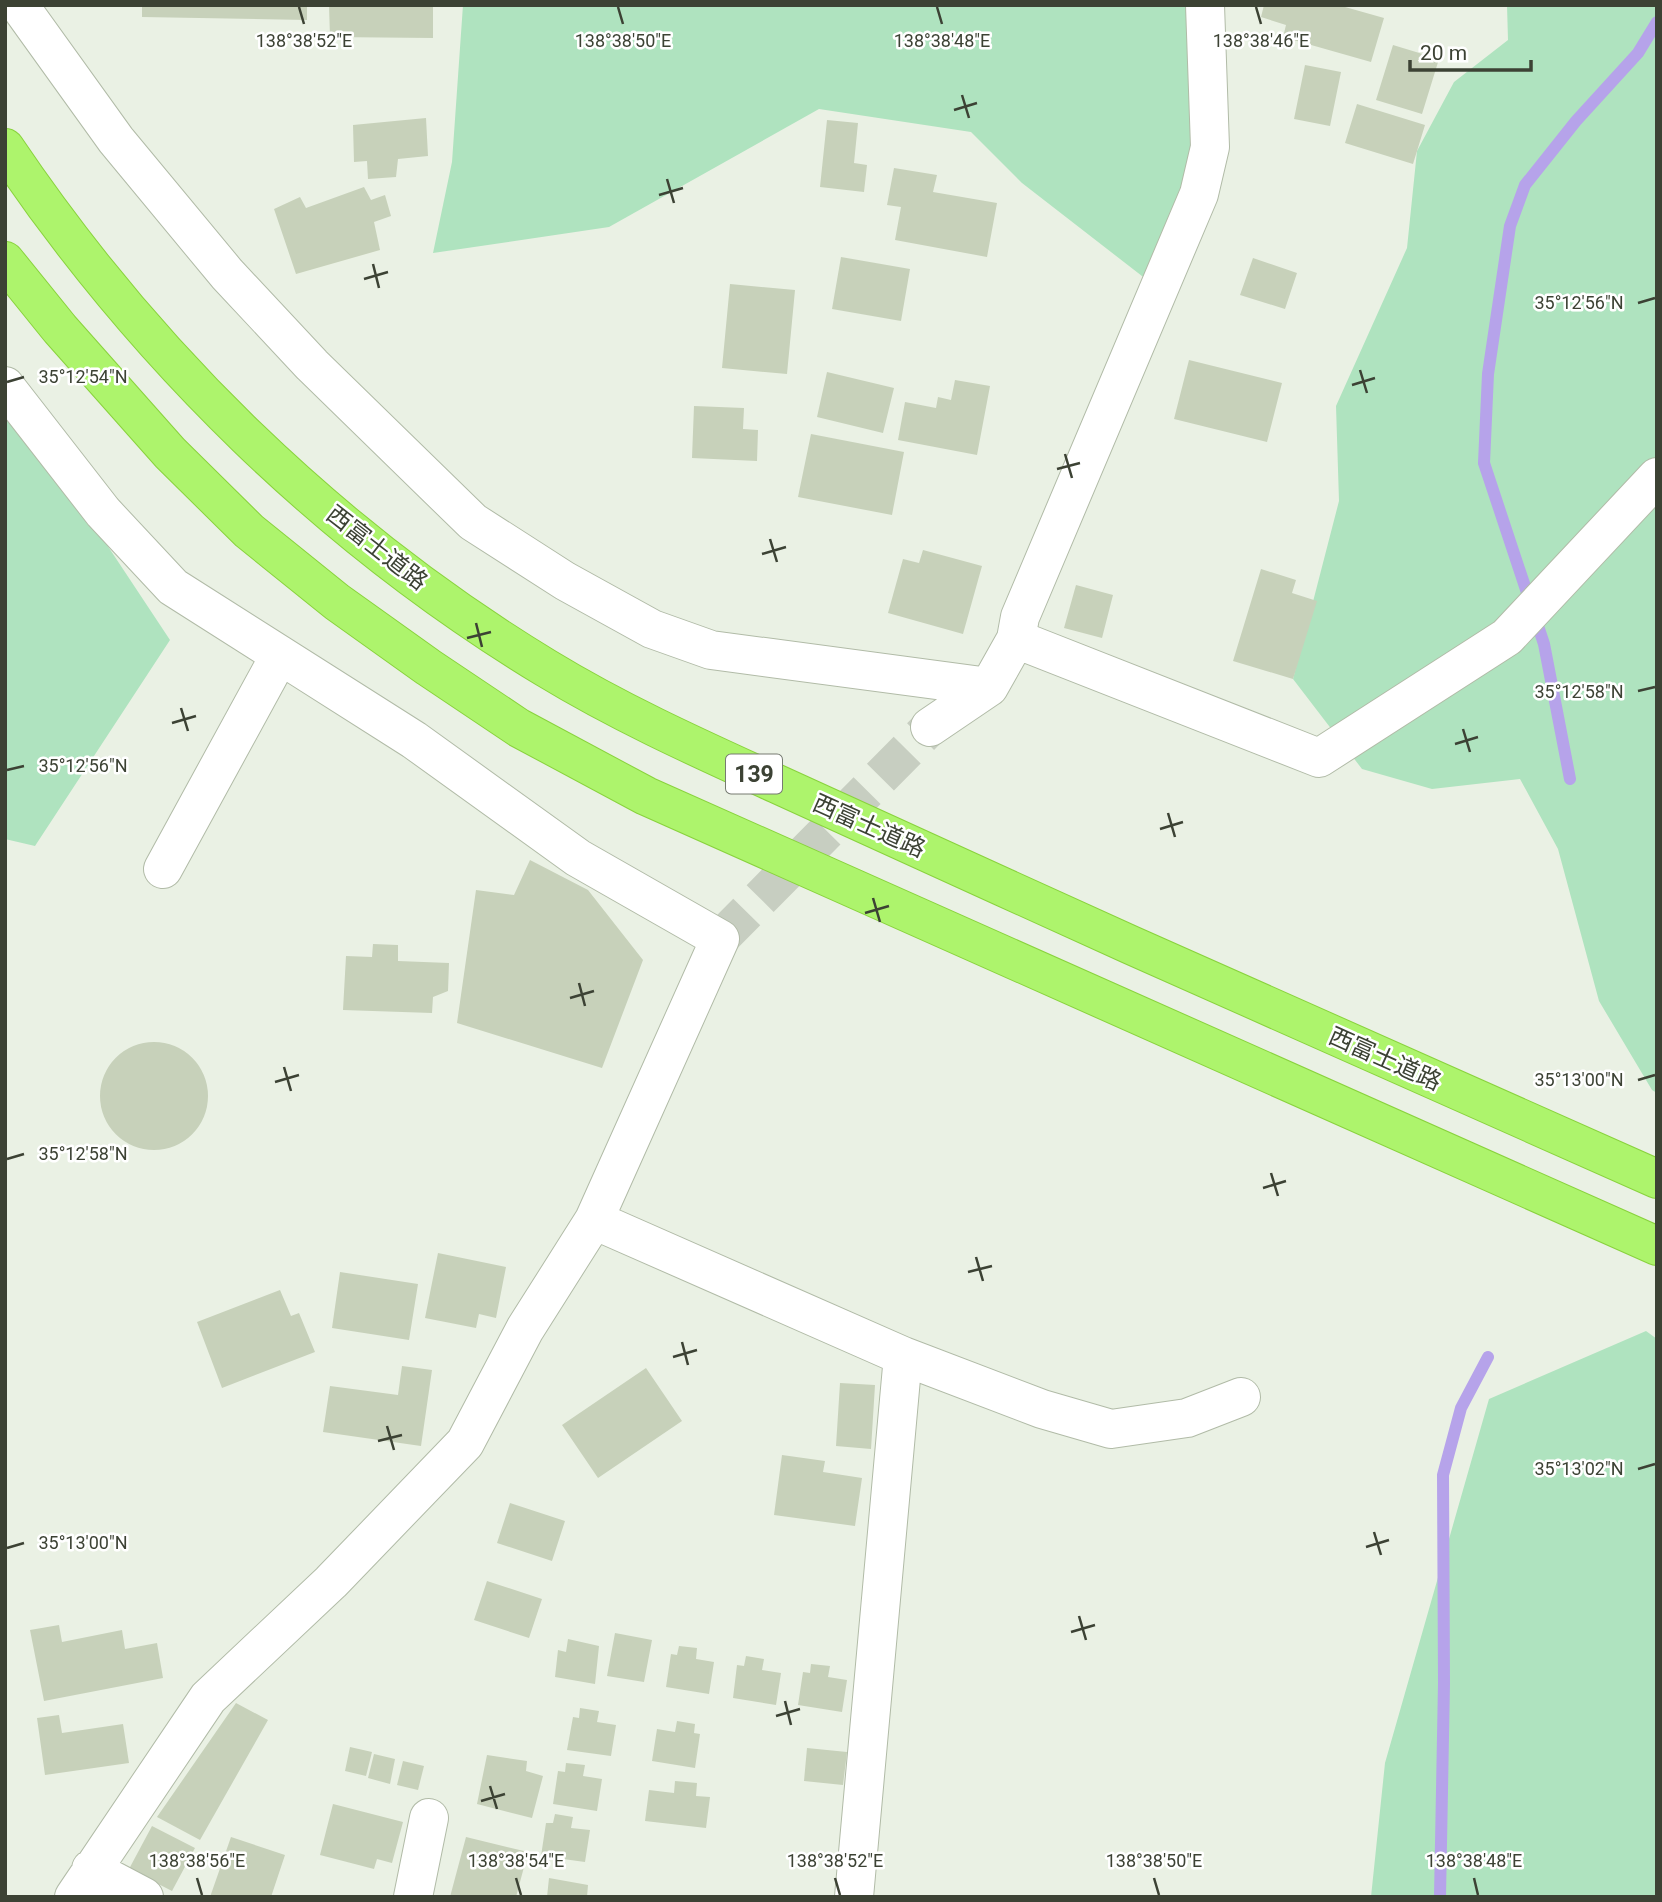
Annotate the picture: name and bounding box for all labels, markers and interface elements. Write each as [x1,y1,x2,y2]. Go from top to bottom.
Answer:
scale bar [1410,28,1531,72]
text: 138°38'52"E [256,30,352,51]
text: 138°38'50"E [575,30,671,51]
text: 138°38'48"E [894,30,990,51]
text: 138°38'46"E [1213,30,1309,51]
text: 20 m [1420,41,1467,65]
text: 35°12'56"N [1534,292,1624,313]
text: 35°12'54"N [38,366,128,387]
street label: 西富士道路 [321,500,433,596]
text: 35°12'58"N [1534,681,1624,702]
road number: 139 [726,754,782,794]
text: 35°12'56"N [38,755,128,776]
street label: 西富士道路 [808,789,930,863]
street label: 西富士道路 [1324,1022,1446,1096]
text: 35°13'00"N [1534,1069,1624,1090]
text: 35°12'58"N [38,1143,128,1164]
text: 35°13'02"N [1534,1458,1624,1479]
text: 35°13'00"N [38,1532,128,1553]
text: 138°38'56"E [149,1850,245,1871]
text: 138°38'54"E [468,1850,564,1871]
text: 138°38'52"E [787,1850,883,1871]
text: 138°38'50"E [1106,1850,1202,1871]
text: 138°38'48"E [1426,1850,1522,1871]

